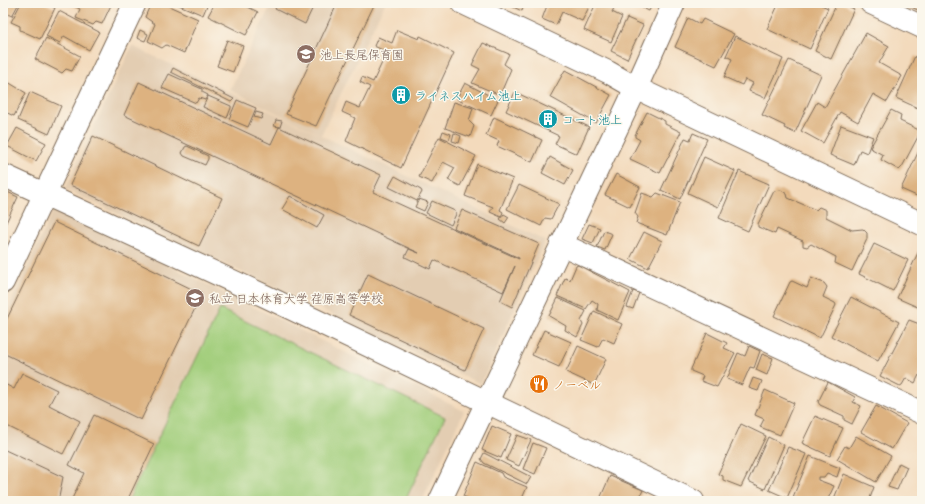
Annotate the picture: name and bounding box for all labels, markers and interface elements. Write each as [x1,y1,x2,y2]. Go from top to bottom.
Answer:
school or university icon: 池上長尾保育園 [295,43,317,65]
place label: 池上長尾保育園 [320,47,404,62]
building icon: ライネスハイム池上 [390,84,412,106]
place label: ライネスハイム池上 [415,88,522,103]
building icon: コート池上 [537,108,559,130]
place label: コート池上 [562,112,622,127]
school or university icon: 私立 日本体育大学 荏原高等学校 [184,287,206,309]
place label: 私立 日本体育大学 荏原高等学校 [209,291,383,306]
restaurant icon: ノーベル [528,373,550,395]
place label: ノーベル [553,377,601,392]

